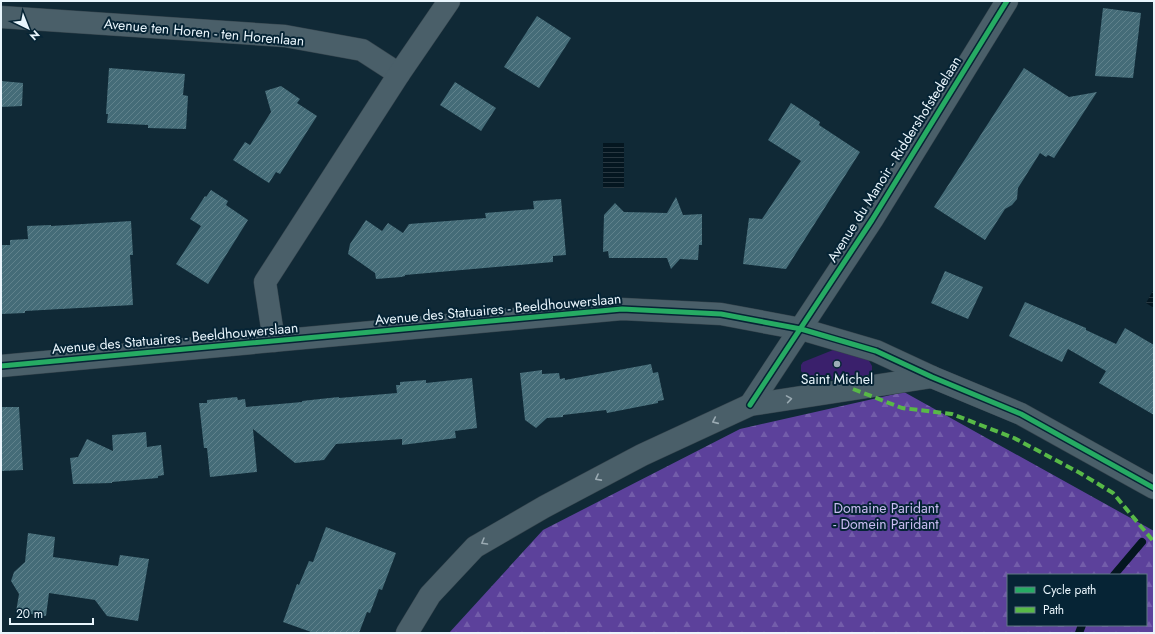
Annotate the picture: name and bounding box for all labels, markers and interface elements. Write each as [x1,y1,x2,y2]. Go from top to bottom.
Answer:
north arrow [8,8,48,48]
street label: Avenue ten Horen - ten Horenlaan [103,13,305,51]
text: N [26,26,43,44]
street label: Avenue du Manoir - Riddershofstedelaan [822,52,966,266]
street label: Avenue des Statuaires - Beeldhouwerslaan [374,288,622,330]
street label: Avenue des Statuaires - Beeldhouwerslaan [51,317,299,359]
marker: Saint Michel [832,359,842,369]
place label: Saint Michel [801,369,873,389]
one-way arrow [786,395,792,404]
one-way arrow [711,417,718,425]
one-way arrow [595,473,602,481]
park label: Domaine Paridant - Domein Paridant [833,498,939,534]
one-way arrow [481,537,489,544]
legend [1007,574,1147,626]
text: Cycle path [1043,581,1096,599]
scale bar [10,600,93,626]
text: Path [1043,601,1064,619]
text: 20 m [16,605,43,623]

